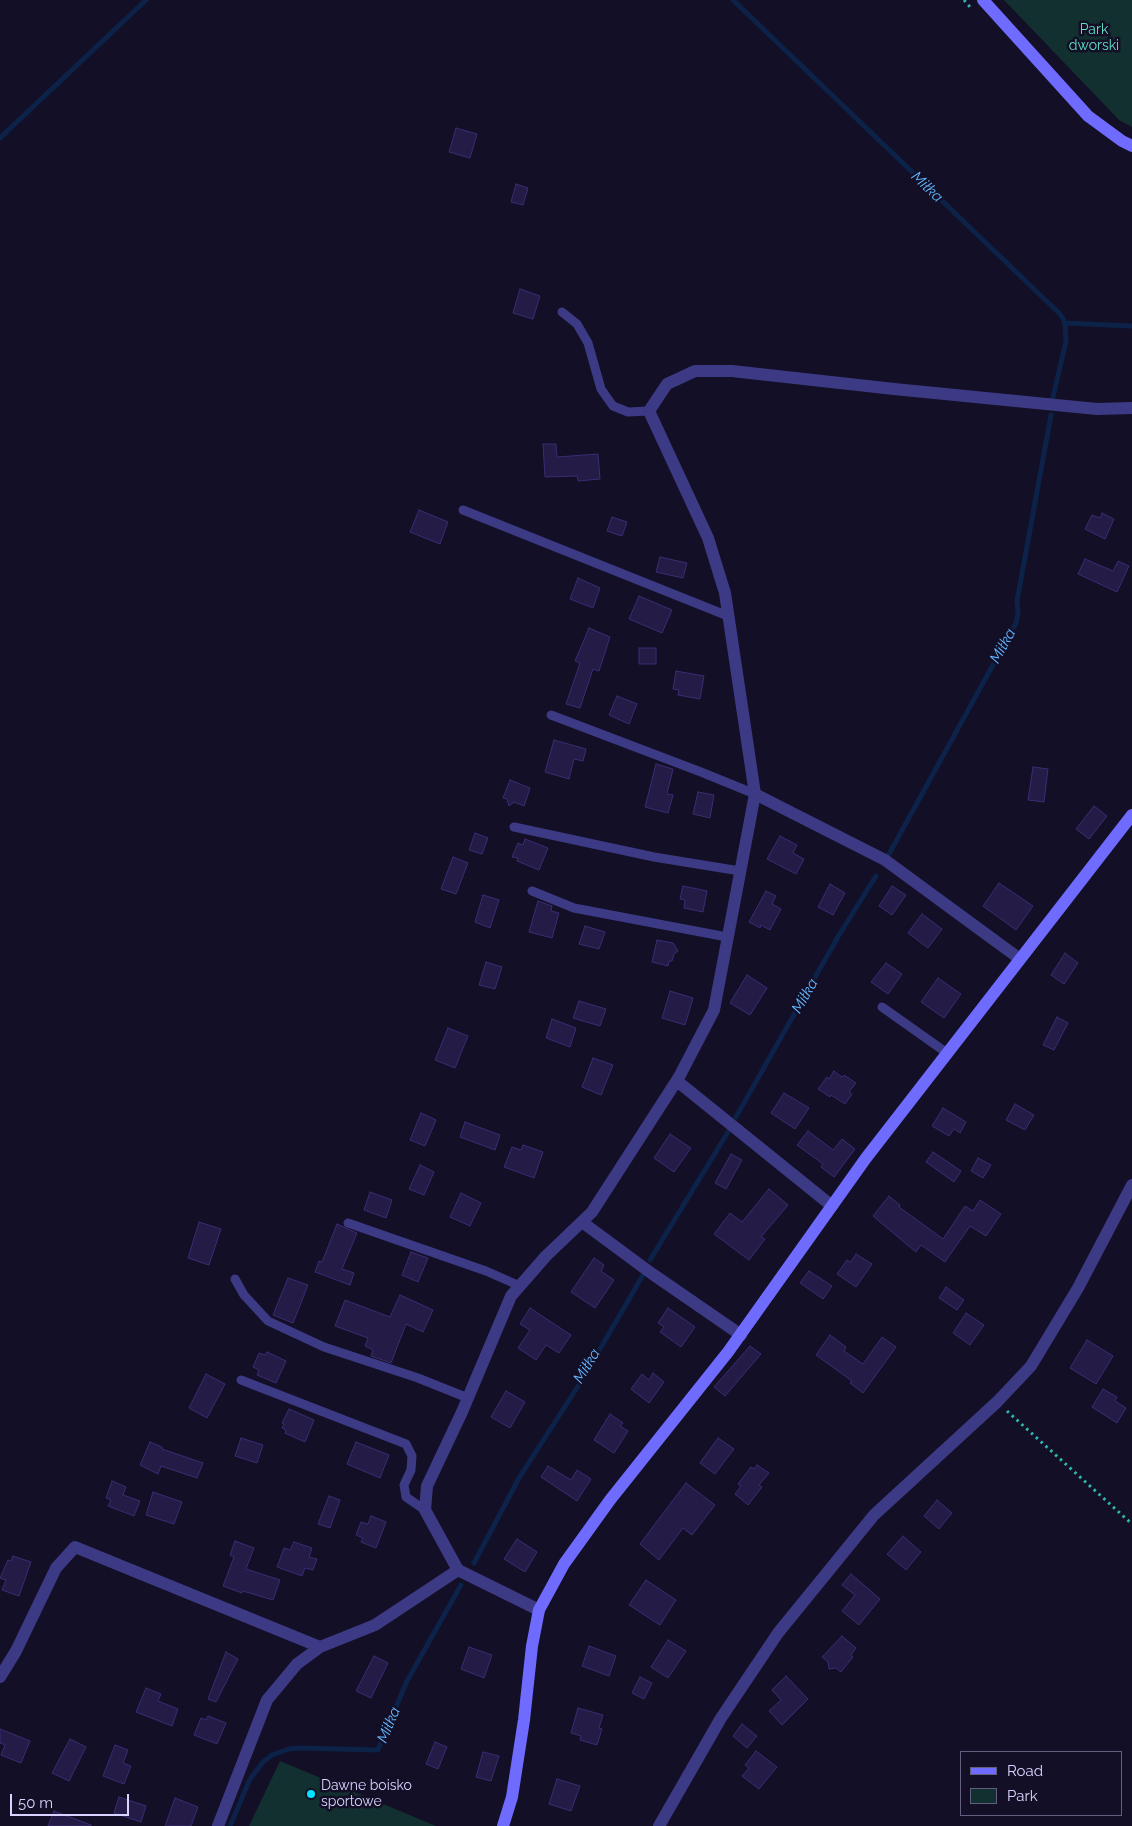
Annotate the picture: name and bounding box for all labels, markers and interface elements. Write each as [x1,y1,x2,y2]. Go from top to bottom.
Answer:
park label: Park dworski [1069,22,1119,54]
water label: Miłka [907,168,947,206]
water label: Miłka [986,625,1020,667]
water label: Miłka [788,976,822,1016]
water label: Miłka [570,1346,604,1386]
water label: Miłka [373,1704,405,1746]
legend [960,1751,1122,1816]
text: Road [1007,1762,1043,1780]
place label: Dawne boisko sportowe [321,1778,412,1810]
scale bar [12,1784,131,1816]
text: Park [1007,1787,1038,1805]
marker: Dawne boisko sportowe [305,1788,317,1800]
text: 50 m [18,1794,53,1812]

